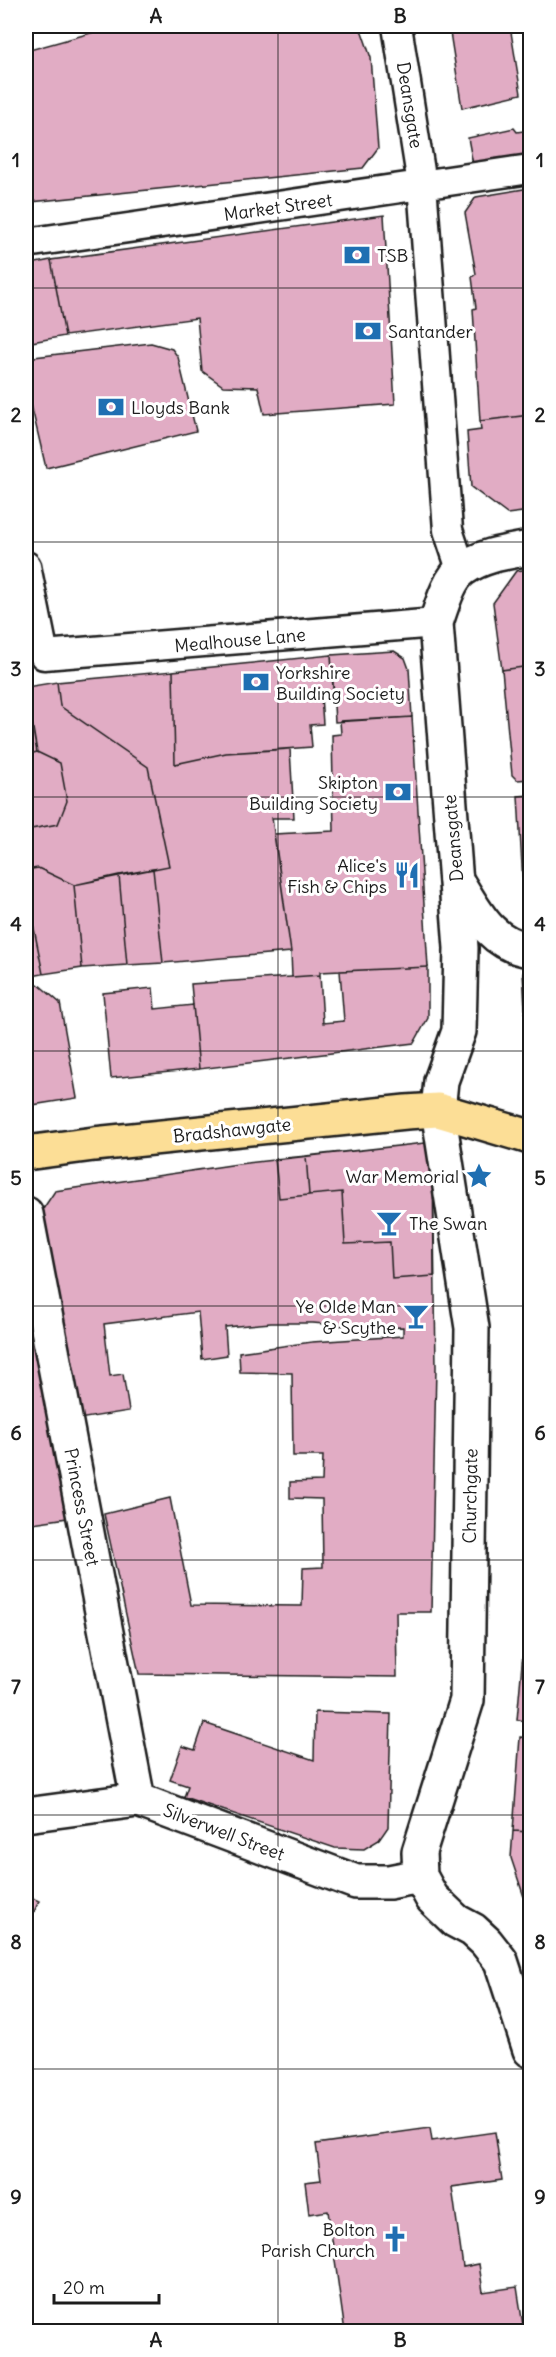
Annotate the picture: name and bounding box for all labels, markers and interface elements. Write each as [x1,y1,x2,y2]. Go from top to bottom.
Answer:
text: A [150,3,163,28]
text: B [393,3,407,28]
street label: Deansgate [392,60,428,150]
text: 1 [12,147,20,172]
text: 1 [536,147,544,172]
street label: Market Street [222,188,334,226]
bank icon: TSB [342,240,372,270]
place label: TSB [377,244,408,267]
bank icon: Santander [353,316,383,346]
place label: Santander [388,320,474,343]
bank icon: Lloyds Bank [96,392,126,422]
place label: Lloyds Bank [131,396,230,419]
text: 2 [11,402,22,427]
text: 2 [535,402,546,427]
street label: Mealhouse Lane [173,623,307,657]
text: 3 [10,656,22,681]
text: 3 [534,656,546,681]
place label: Yorkshire Building Society [276,661,405,705]
bank icon: Yorkshire Building Society [241,667,271,697]
place label: Skipton Building Society [249,771,378,815]
bank icon: Skipton Building Society [383,777,413,807]
street label: Deansgate [438,794,468,882]
place label: Alice's Fish & Chips [287,854,387,898]
restaurant icon: Alice's Fish & Chips [392,860,422,890]
text: 4 [10,911,22,936]
text: 4 [534,911,546,936]
street label: Bradshawgate [172,1112,292,1148]
place icon: War Memorial [464,1161,494,1191]
text: 5 [10,1165,22,1190]
place label: War Memorial [346,1165,459,1188]
text: 5 [534,1165,546,1190]
bar icon: The Swan [374,1208,404,1238]
place label: The Swan [409,1212,487,1235]
place label: Ye Olde Man & Scythe [296,1295,396,1339]
bar icon: Ye Olde Man & Scythe [401,1301,431,1331]
text: 6 [10,1420,22,1445]
text: 6 [534,1420,546,1445]
street label: Princess Street [59,1446,105,1568]
street label: Churchgate [458,1448,482,1544]
text: 7 [11,1674,21,1699]
text: 7 [535,1674,545,1699]
street label: Silverwell Street [160,1798,288,1866]
text: 8 [10,1929,22,1954]
text: 8 [534,1929,546,1954]
text: 9 [10,2184,22,2209]
text: 9 [534,2184,546,2209]
place label: Bolton Parish Church [261,2218,375,2262]
church icon: Bolton Parish Church [380,2224,410,2254]
scale bar [54,2267,159,2305]
text: 20 m [63,2276,105,2299]
text: A [150,2327,163,2352]
text: B [393,2327,407,2352]

